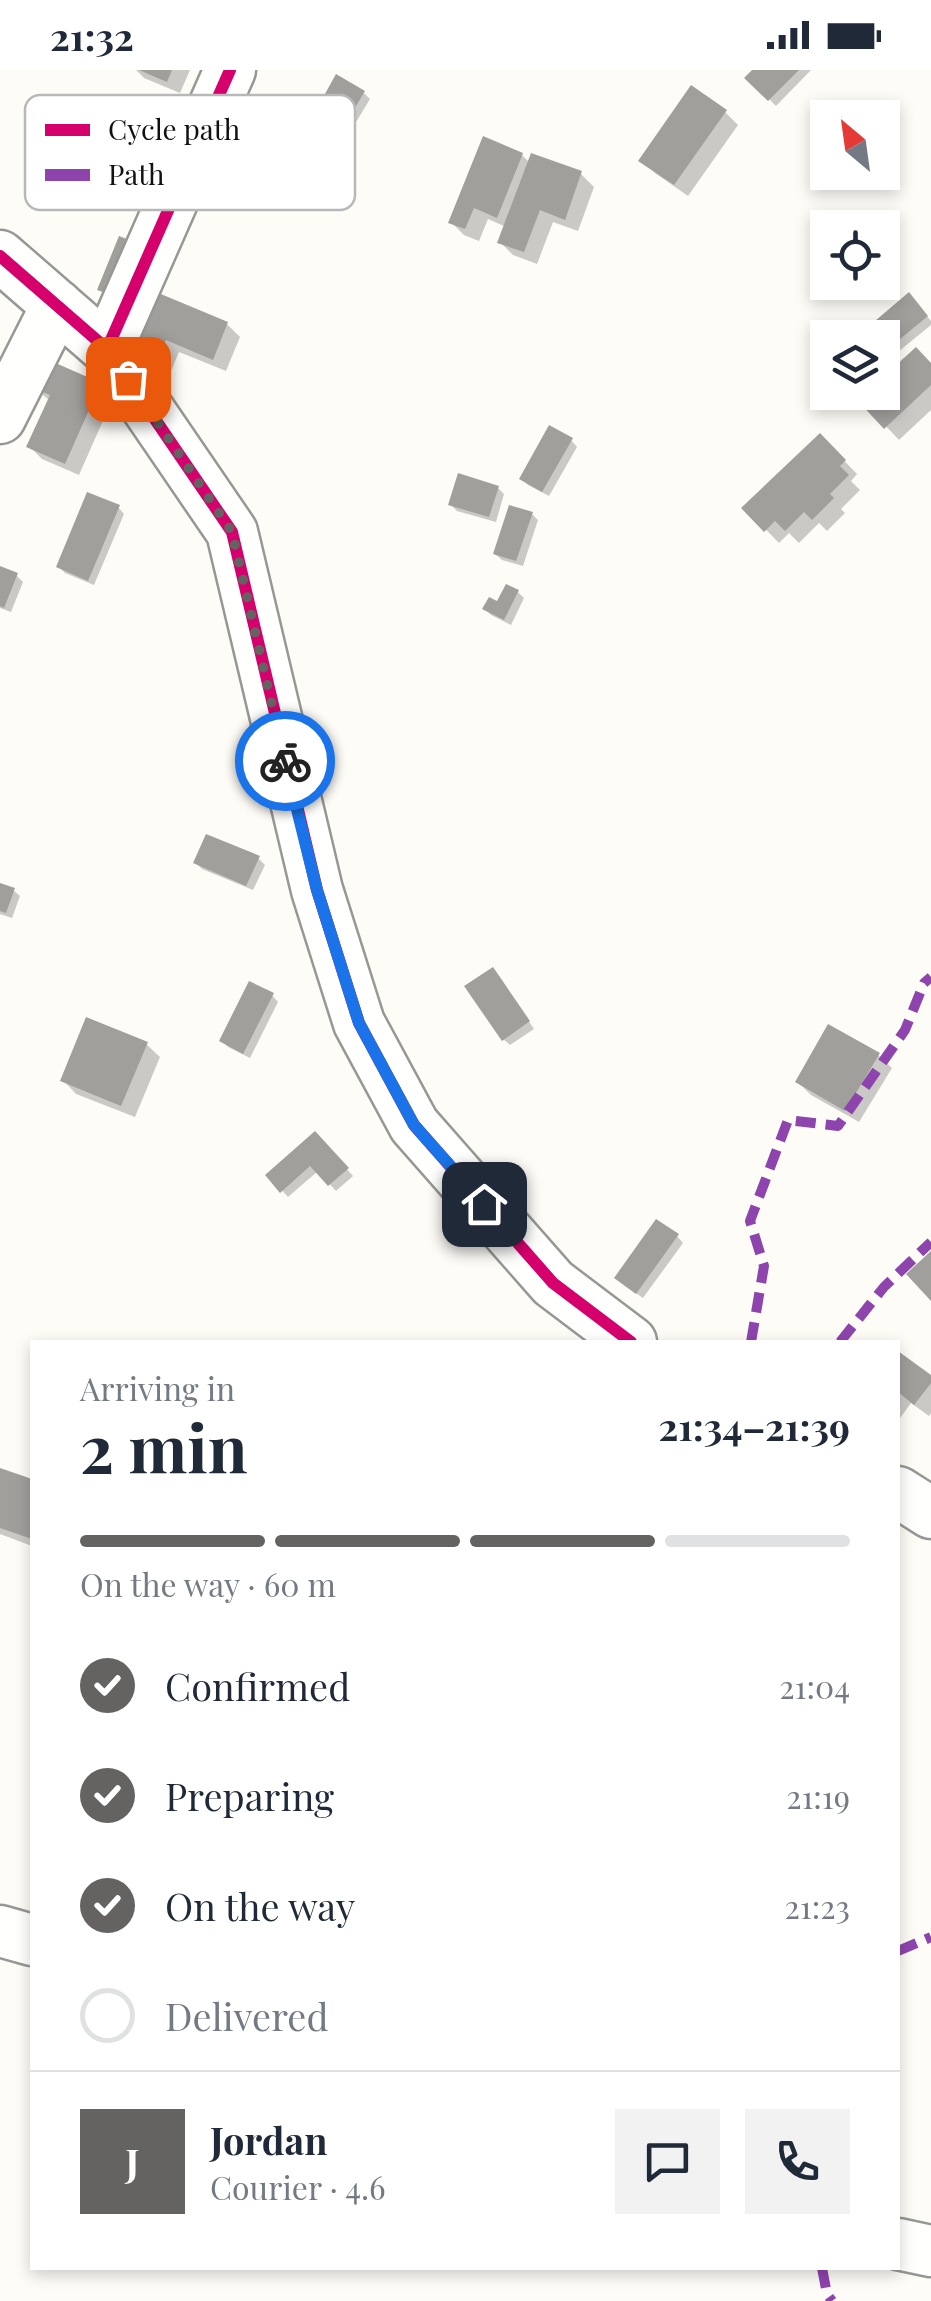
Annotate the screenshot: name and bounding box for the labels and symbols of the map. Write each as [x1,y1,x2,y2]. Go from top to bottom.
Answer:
legend [25,95,355,210]
north arrow [810,100,900,190]
text: Cycle path [108,110,241,147]
text: Path [108,155,165,192]
pin [86,337,171,422]
courier [235,711,335,811]
pin [442,1162,527,1247]

